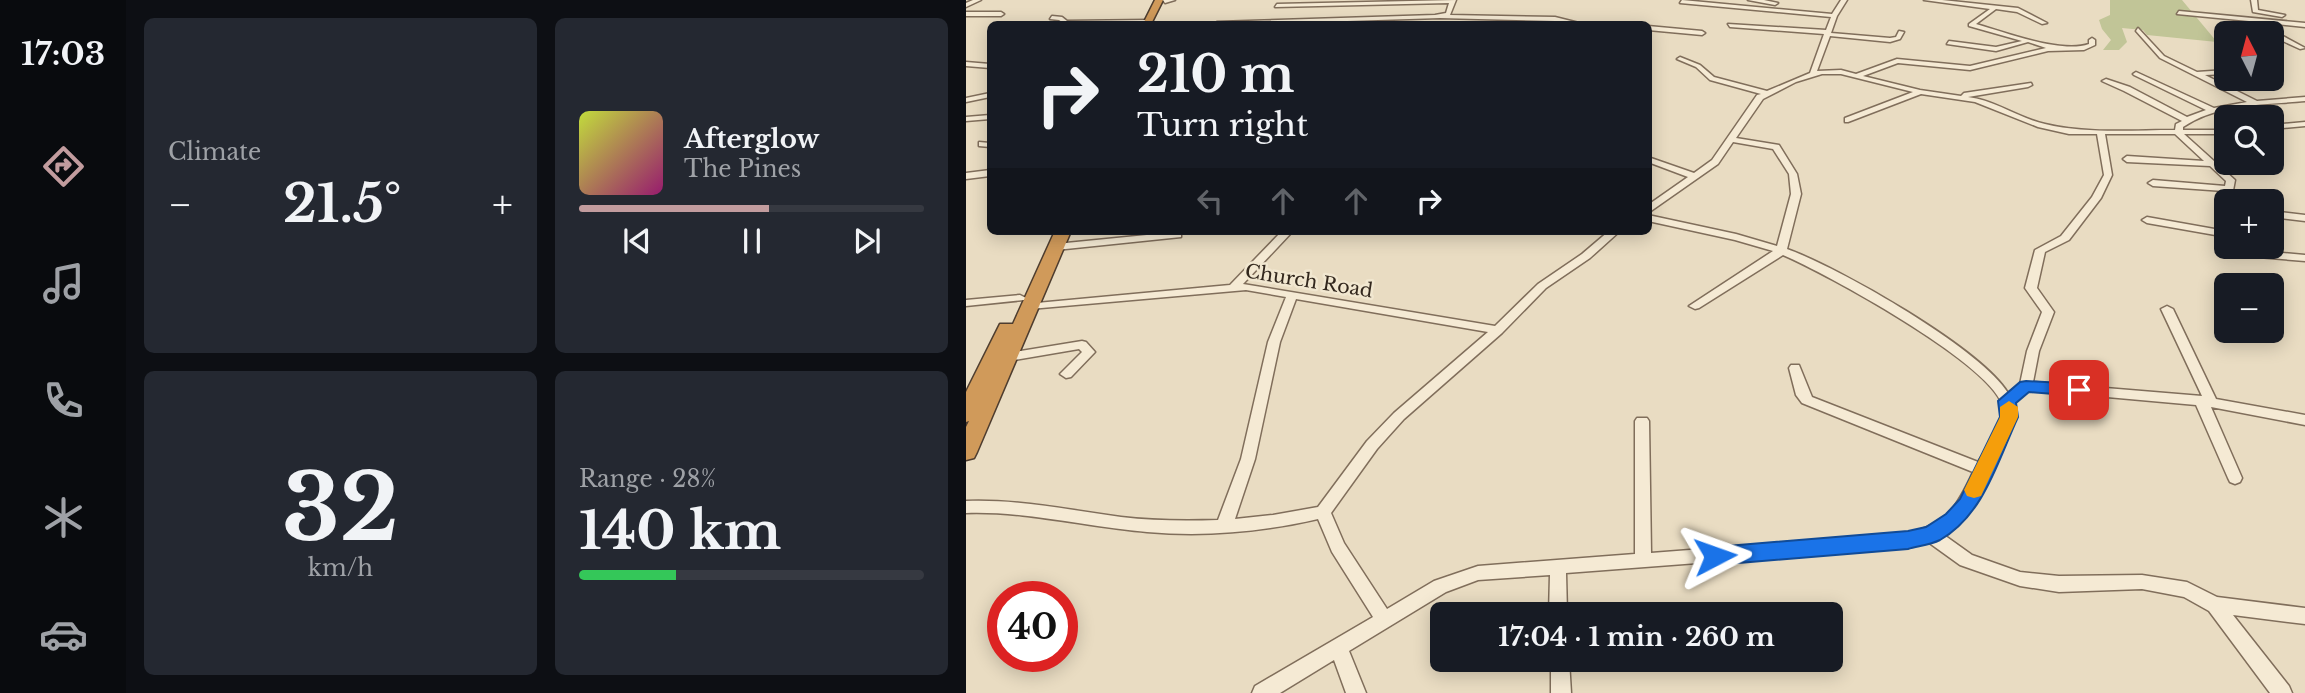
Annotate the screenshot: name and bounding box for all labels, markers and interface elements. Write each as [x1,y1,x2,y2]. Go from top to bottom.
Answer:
north arrow [2214,21,2284,91]
map controls [2214,21,2284,343]
text: 17:03 [21,34,105,74]
text: 210 m [1137,44,1295,105]
icon: right [1022,49,1113,140]
text: Turn right [1137,105,1308,145]
button: search [2214,105,2284,175]
text: Afterglow [684,123,820,155]
text: Climate [168,138,261,166]
icon: directions [39,142,88,191]
text: The Pines [684,155,801,183]
text: 21.5° [283,172,401,236]
text: − [168,181,192,228]
text: + [492,181,513,228]
icon: left [1191,182,1229,220]
icon: ahead [1264,182,1302,220]
icon: ahead [1337,182,1375,220]
icon: right [1410,182,1448,220]
button: + [2214,189,2284,259]
icon: previous [618,222,656,260]
icon: pause [733,222,771,260]
icon: next [848,222,886,260]
icon: music [39,259,88,308]
street label: Church Road [1243,260,1375,302]
button: − [2214,273,2284,343]
pin [2049,360,2109,420]
icon: arrive [2060,371,2098,409]
icon: phone [39,376,88,425]
text: 32 [282,452,399,565]
text: Range · 28% [579,465,716,493]
icon: climate [39,493,88,542]
text: 140 km [579,499,781,563]
position arrow [1678,519,1752,593]
text: km/h [308,554,373,582]
speed limit sign: 40 [987,581,1078,672]
icon: car [39,610,88,659]
text: 17:04 · 1 min · 260 m [1498,621,1775,653]

